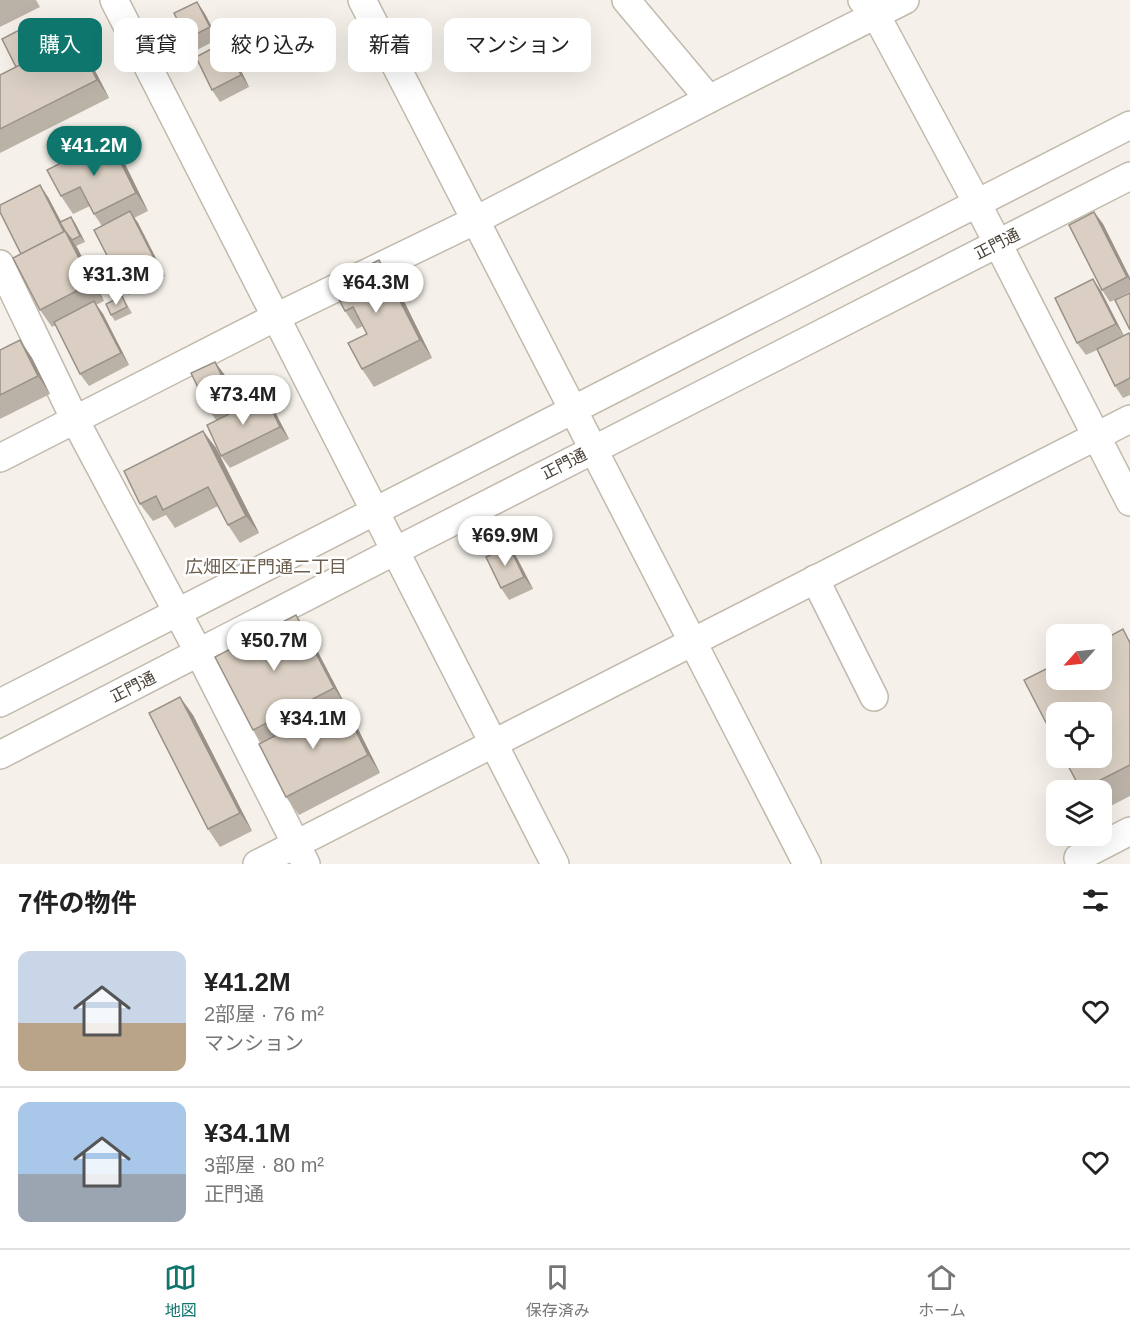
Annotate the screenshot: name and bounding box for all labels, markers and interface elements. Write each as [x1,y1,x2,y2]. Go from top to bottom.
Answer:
chip: 購入 [18,18,102,72]
chip: 賃貸 [114,18,198,72]
chip: 絞り込み [210,18,336,72]
chip: 新着 [348,18,432,72]
chip: マンション [444,18,591,72]
pin: ¥41.2M [45,126,143,177]
text: ¥41.2M [61,134,127,156]
street label: 正門通 [972,226,1022,262]
pin: ¥31.3M [67,255,165,306]
text: ¥31.3M [83,263,149,285]
pin: ¥64.3M [327,263,425,314]
text: ¥64.3M [343,271,409,293]
pin: ¥73.4M [194,375,292,426]
text: ¥73.4M [210,383,276,405]
street label: 正門通 [539,446,589,482]
pin: ¥69.9M [456,516,554,567]
text: ¥69.9M [472,524,538,546]
district label: 広畑区正門通二丁目 [185,557,347,577]
pin: ¥50.7M [225,621,323,672]
north arrow [1046,624,1112,690]
map controls [1046,624,1112,846]
text: ¥50.7M [241,629,307,651]
street label: 正門通 [108,669,158,705]
pin: ¥34.1M [264,699,362,750]
button: locate [1046,702,1112,768]
text: ¥34.1M [280,707,346,729]
button: layers [1046,780,1112,846]
icon: filters [1079,884,1112,917]
text: 7件の物件 [18,888,136,918]
text: ¥41.2M [204,967,291,997]
icon: home [66,975,138,1047]
icon: heart [1079,995,1112,1028]
text: 2部屋 · 76 m² [204,1003,324,1025]
text: マンション [204,1032,304,1054]
text: ¥34.1M [204,1118,291,1148]
icon: home [66,1126,138,1198]
icon: heart [1079,1146,1112,1179]
text: 3部屋 · 80 m² [204,1154,324,1176]
text: 正門通 [204,1183,264,1205]
tab: 地図 [164,1261,197,1321]
tab: 保存済み [526,1261,590,1321]
tab: ホーム [918,1261,966,1321]

